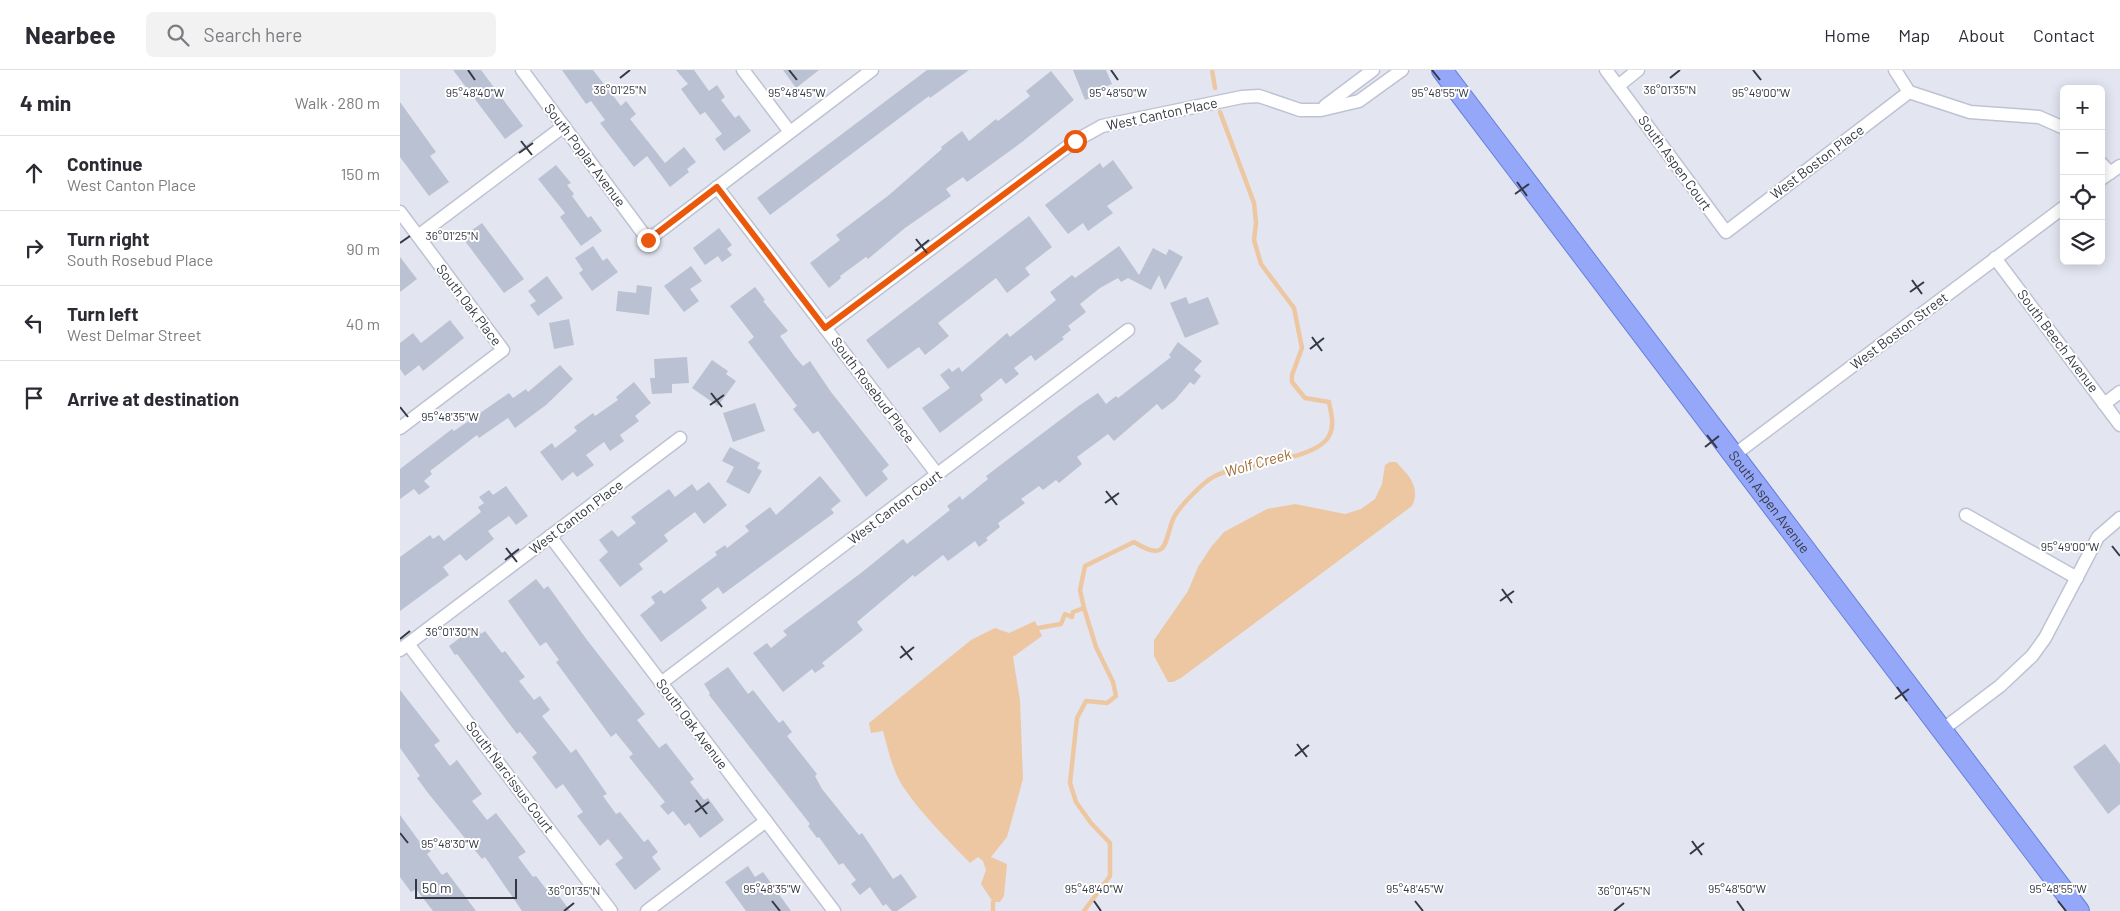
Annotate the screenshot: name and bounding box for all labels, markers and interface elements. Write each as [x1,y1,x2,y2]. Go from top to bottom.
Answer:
search box [146,12,496,57]
text: Nearbee [25,20,116,49]
icon: search [164,21,192,49]
text: Search here [204,23,302,46]
text: Home [1824,24,1870,46]
text: Map [1898,24,1930,46]
text: About [1958,24,2005,46]
text: Contact [2033,24,2095,46]
text: 36°01'25"N [593,82,647,96]
text: 36°01'35"N [1644,82,1696,96]
text: 95°48'40"W [446,85,505,99]
text: 95°48'45"W [768,85,826,99]
text: 95°48'50"W [1089,85,1147,99]
text: 95°48'55"W [1411,85,1469,99]
text: 95°49'00"W [1732,85,1791,99]
map controls [2060,85,2105,265]
button: + [2060,85,2105,130]
text: 4 min [20,90,71,115]
text: Walk · 280 m [295,93,380,112]
street label: West Canton Place [1105,93,1219,134]
street label: South Poplar Avenue [541,100,630,210]
street label: South Aspen Court [1635,112,1716,214]
street label: West Boston Place [1766,121,1867,202]
route start [1064,130,1087,153]
button: − [2060,130,2105,175]
text: Continue [67,152,143,175]
icon: ahead [20,159,48,187]
text: 150 m [341,164,380,183]
text: West Canton Place [67,175,196,194]
button: locate [2060,175,2105,220]
button: layers [2060,220,2105,265]
text: Turn right [67,227,149,250]
text: 36°01'25"N [425,228,479,242]
route end [637,229,660,252]
icon: right [20,234,48,262]
text: 90 m [346,239,380,258]
text: South Rosebud Place [67,250,213,269]
street label: South Oak Place [433,261,506,349]
street label: South Beech Avenue [2014,286,2103,396]
street label: West Boston Street [1847,288,1951,373]
text: Turn left [67,302,138,325]
icon: left [20,309,48,337]
text: 40 m [346,314,380,333]
text: West Delmar Street [67,325,202,344]
street label: South Rosebud Place [828,333,919,446]
icon: arrive [20,384,48,412]
text: Arrive at destination [67,387,239,410]
text: 95°48'35"W [421,409,479,423]
water label: Wolf Creek [1222,444,1294,480]
street label: South Aspen Avenue [1725,447,1814,556]
street label: West Canton Court [844,466,945,548]
street label: West Canton Place [526,476,626,557]
text: 95°49'00"W [2041,539,2100,553]
text: 36°01'30"N [425,624,479,638]
street label: South Oak Avenue [653,675,732,772]
street label: South Narcissus Court [463,717,558,836]
text: 95°48'30"W [421,836,480,850]
scale bar [415,876,518,899]
text: 50 m [422,879,451,896]
text: 95°48'35"W [743,881,801,895]
text: 95°48'40"W [1065,881,1124,895]
text: 95°48'45"W [1386,881,1444,895]
text: 95°48'50"W [1708,881,1766,895]
text: 95°48'55"W [2029,881,2087,895]
text: 36°01'35"N [548,883,600,897]
text: 36°01'45"N [1597,883,1651,897]

